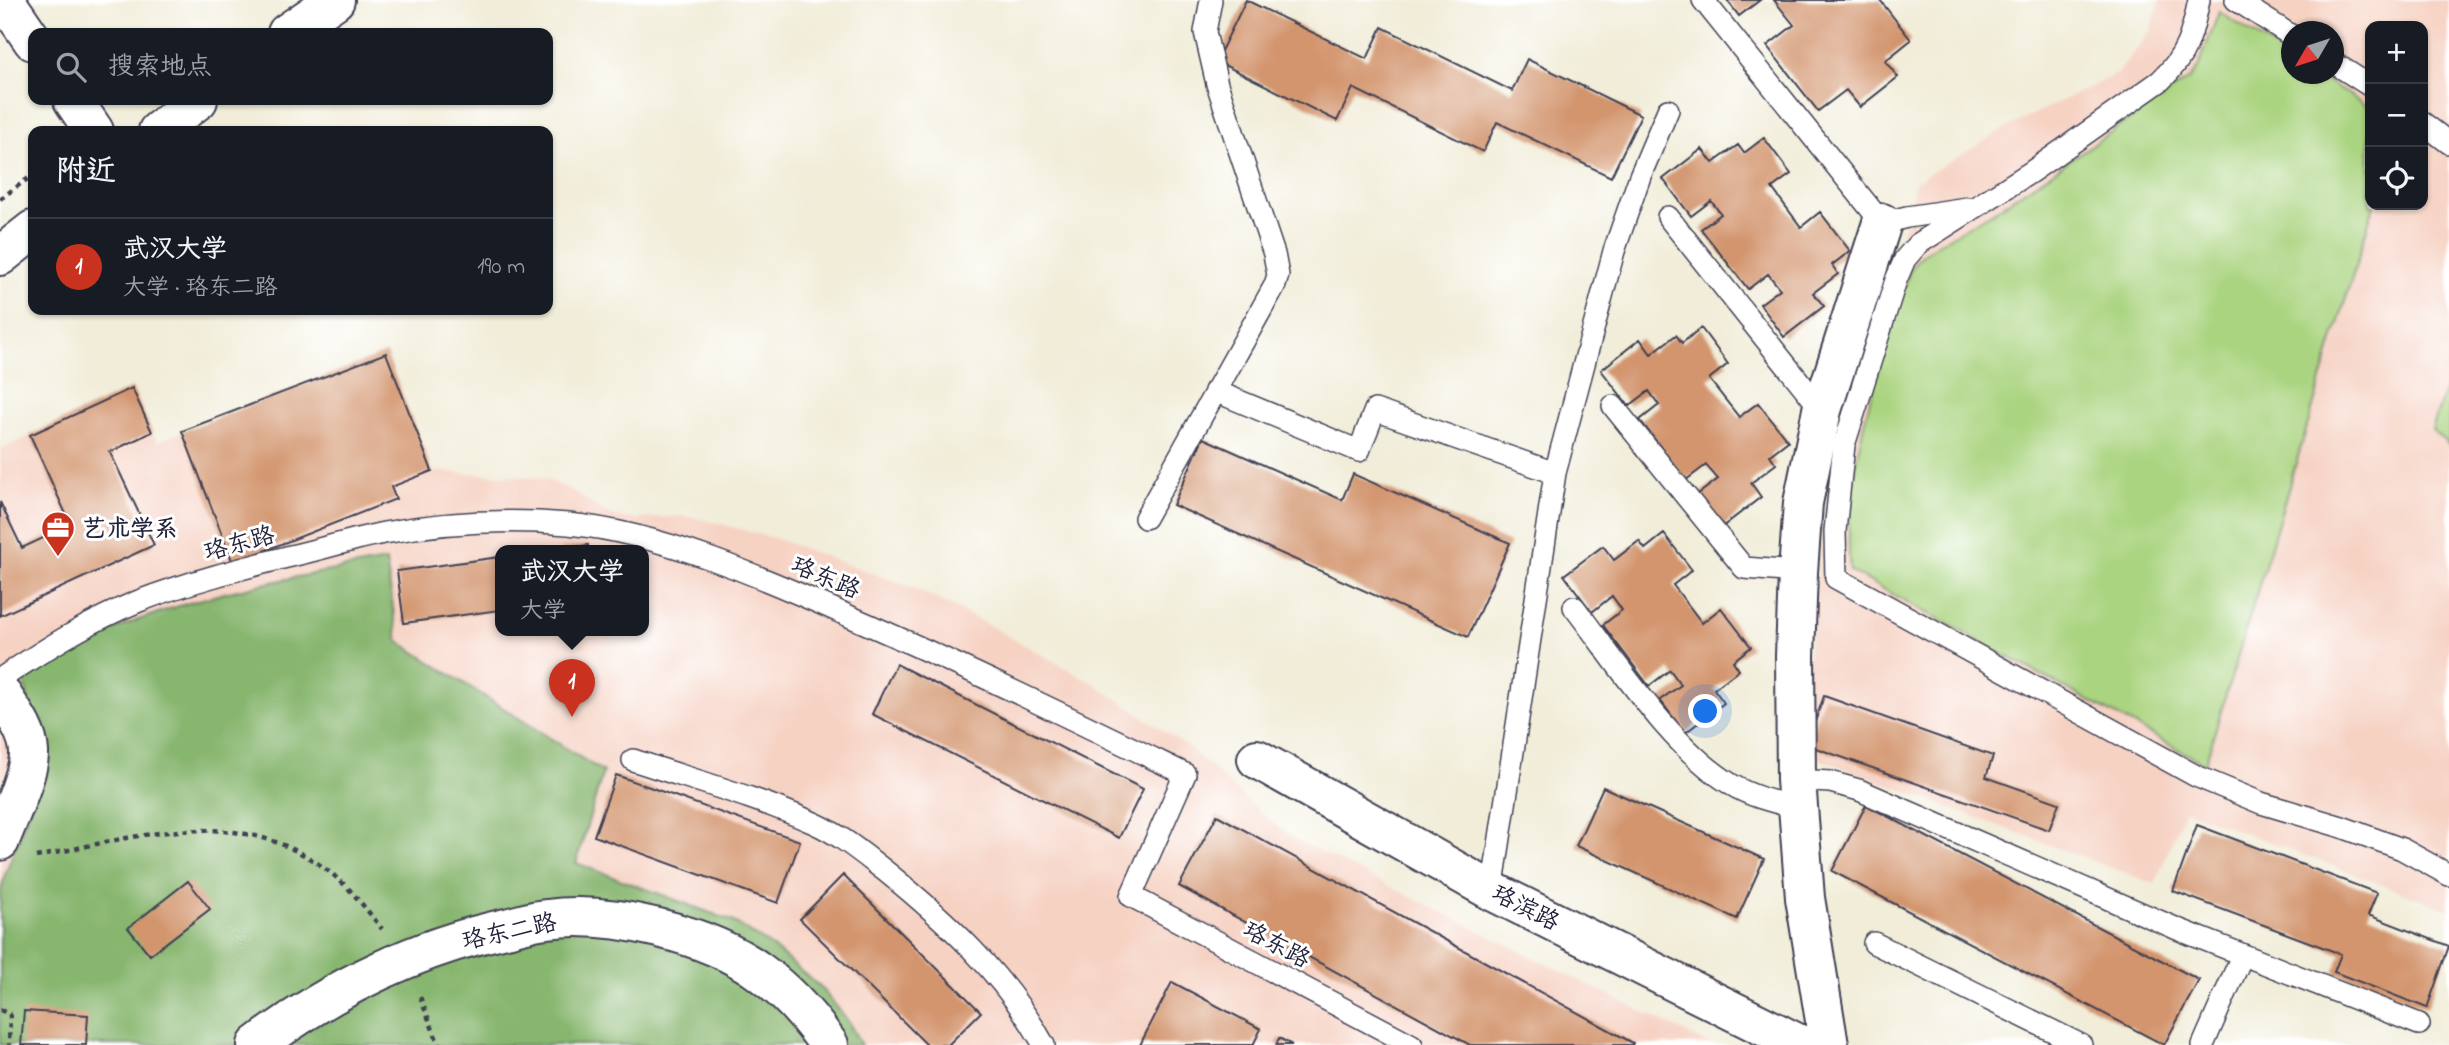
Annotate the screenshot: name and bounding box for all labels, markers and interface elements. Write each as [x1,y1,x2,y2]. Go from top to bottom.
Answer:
north arrow [2281,21,2344,84]
map controls [2365,21,2428,210]
button: + [2365,21,2428,84]
search box [28,28,553,105]
icon: search [52,48,90,86]
text: 搜索地点 [108,49,212,87]
button: − [2365,84,2428,147]
button: locate [2365,147,2428,210]
text: 附近 [56,151,116,195]
text: 武汉大学 [123,232,227,270]
text: 1 [75,251,83,284]
text: 190 m [477,251,525,284]
text: 大学 · 珞东二路 [123,272,277,305]
office icon: 艺术学系 [39,509,77,558]
place label: 艺术学系 [82,513,178,548]
street label: 珞东路 [200,519,279,572]
popup [495,545,649,636]
street label: 珞东路 [785,549,865,609]
text: 武汉大学 [520,555,624,593]
text: 大学 [520,595,566,628]
pin: 1 [549,659,595,717]
your location [1688,694,1722,728]
street label: 珞滨路 [1485,877,1565,941]
street label: 珞东二路 [459,906,560,961]
street label: 珞东路 [1236,914,1316,979]

